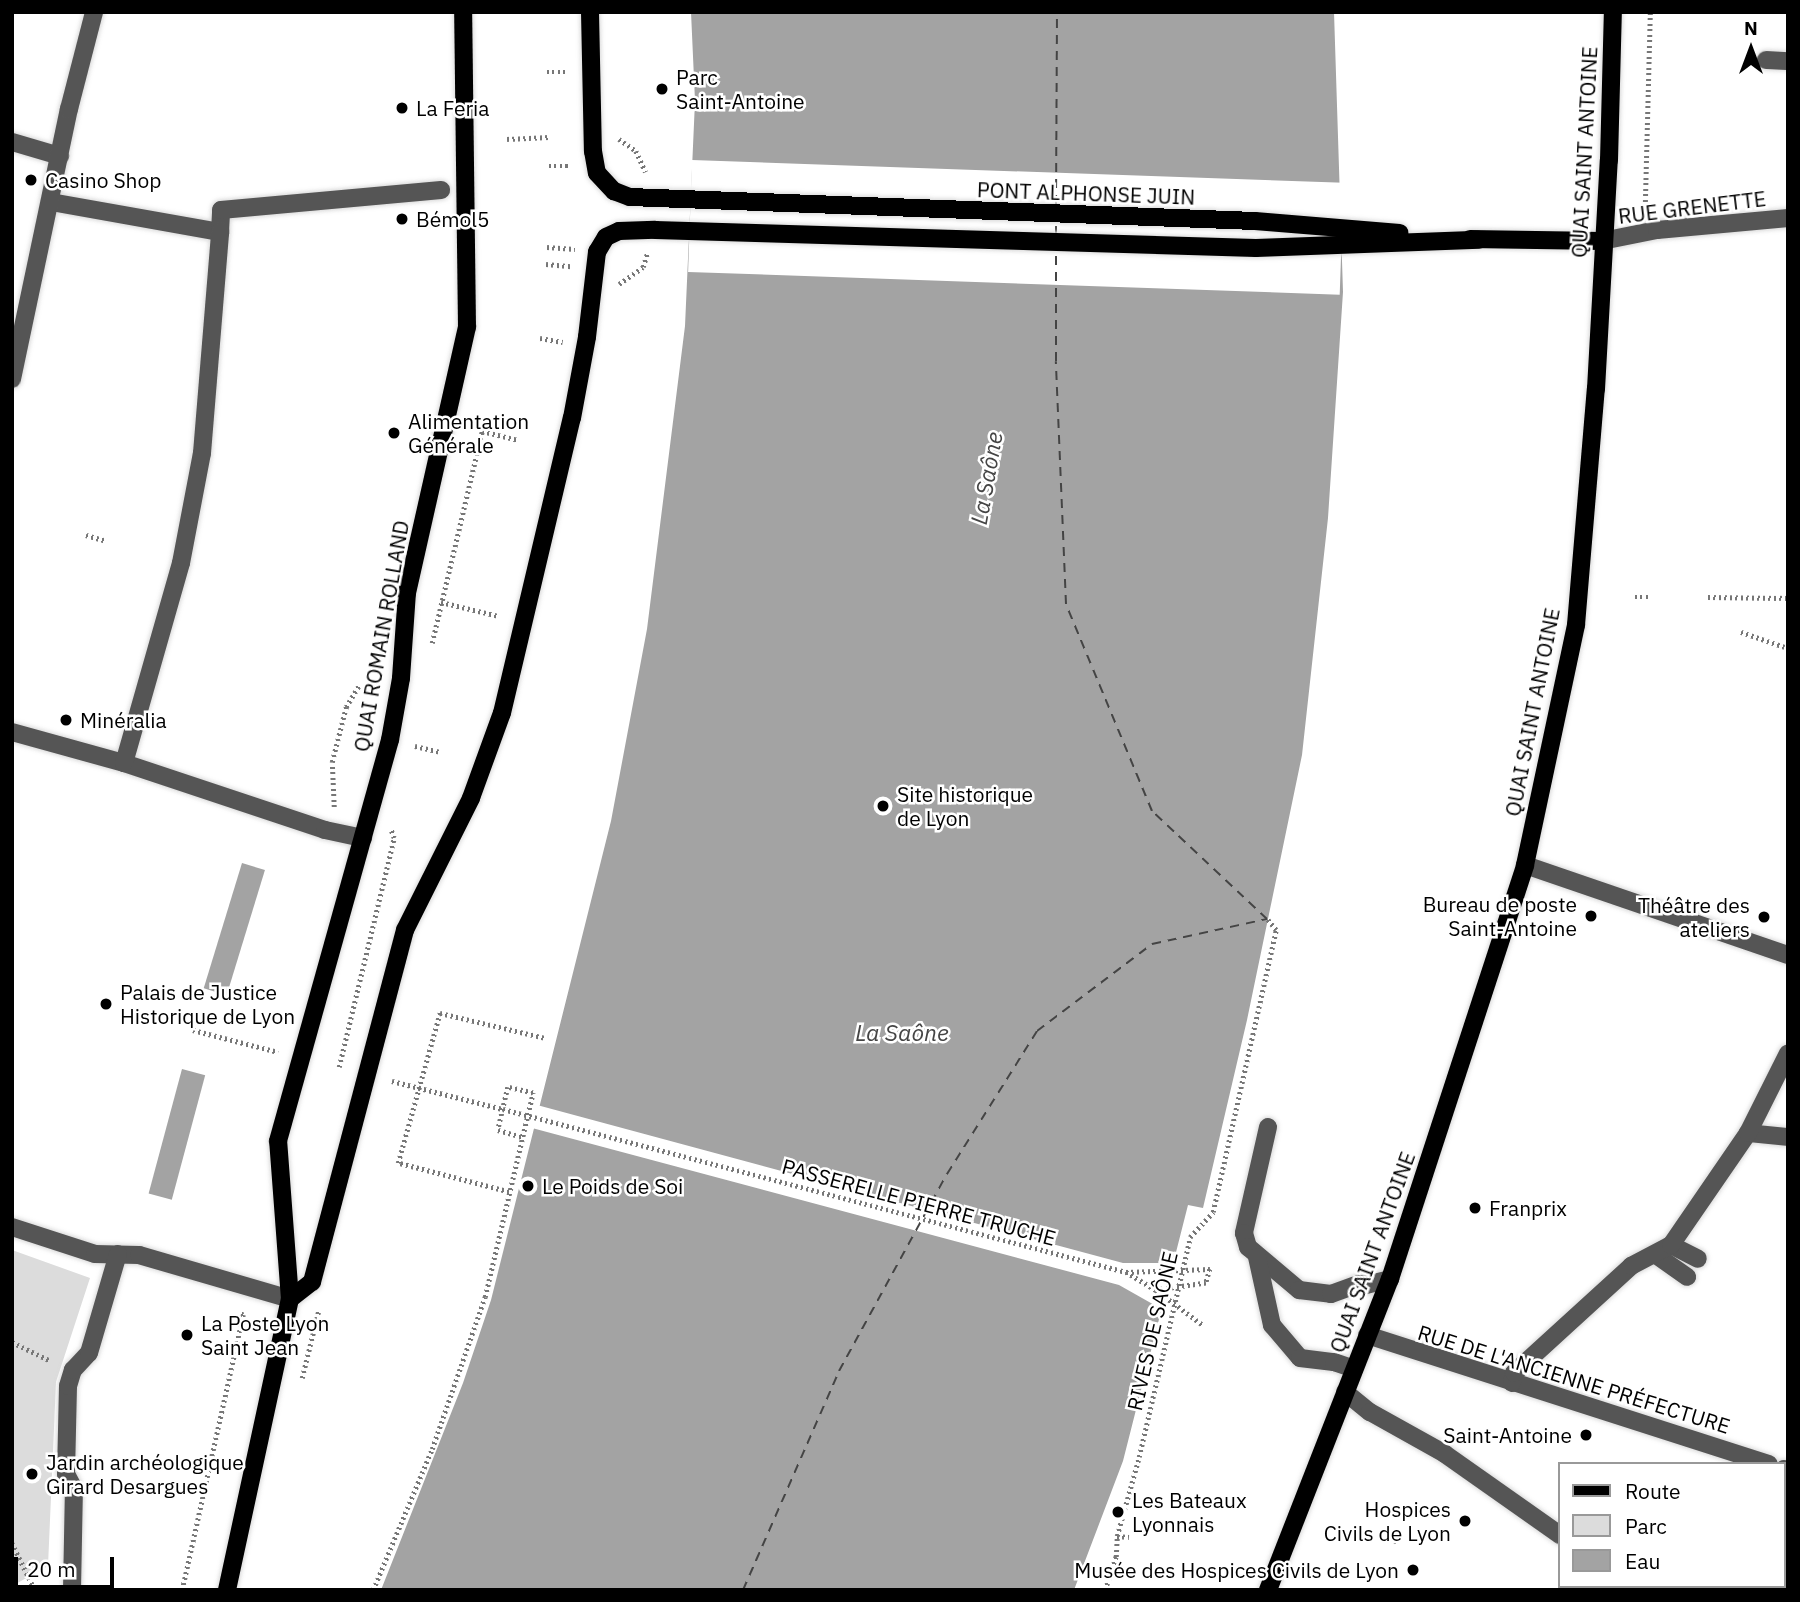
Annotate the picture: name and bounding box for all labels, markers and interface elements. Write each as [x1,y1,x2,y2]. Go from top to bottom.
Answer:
north arrow [1716,14,1786,84]
text: N [1744,16,1758,40]
street label: QUAI SAINT ANTOINE [1566,46,1602,258]
place label: Parc Saint-Antoine [676,64,805,114]
marker: Parc Saint-Antoine [654,81,670,97]
place label: La Feria [416,95,490,121]
marker: La Feria [394,100,410,116]
place label: Casino Shop [45,167,161,193]
marker: Casino Shop [23,172,39,188]
street label: PONT ALPHONSE JUIN [976,177,1196,209]
street label: RUE GRENETTE [1617,185,1767,229]
place label: Bémol5 [416,206,490,232]
marker: Bémol5 [394,211,410,227]
place label: Alimentation Générale [408,408,529,458]
marker: Alimentation Générale [386,425,402,441]
water label: La Saône [964,429,1008,527]
street label: QUAI ROMAIN ROLLAND [348,518,414,754]
street label: QUAI SAINT ANTOINE [1499,606,1565,818]
place label: Minéralia [80,707,167,733]
marker: Minéralia [58,712,74,728]
place label: Site historique de Lyon [897,781,1033,831]
marker: Site historique de Lyon [875,798,891,814]
place label: Bureau de poste Saint-Antoine [1423,891,1577,941]
place label: Théâtre des ateliers [1638,892,1750,942]
marker: Bureau de poste Saint-Antoine [1583,908,1599,924]
marker: Théâtre des ateliers [1756,909,1772,925]
place label: Palais de Justice Historique de Lyon [120,979,295,1029]
marker: Palais de Justice Historique de Lyon [98,996,114,1012]
water label: La Saône [855,1018,949,1046]
street label: QUAI SAINT ANTOINE [1324,1148,1420,1356]
street label: PASSERELLE PIERRE TRUCHE [779,1153,1059,1251]
place label: Le Poids de Soi [542,1173,683,1199]
marker: Le Poids de Soi [520,1178,536,1194]
place label: Franprix [1489,1195,1567,1221]
marker: Franprix [1467,1200,1483,1216]
street label: RIVES DE SAÔNE [1121,1249,1183,1413]
place label: La Poste Lyon Saint Jean [201,1310,329,1360]
street label: RUE DE L'ANCIENNE PRÉFECTURE [1415,1319,1733,1439]
marker: La Poste Lyon Saint Jean [179,1327,195,1343]
place label: Saint-Antoine [1443,1422,1572,1448]
marker: Saint-Antoine [1578,1427,1594,1443]
place label: Jardin archéologique Girard Desargues [46,1449,244,1499]
legend [1559,1462,1786,1588]
marker: Jardin archéologique Girard Desargues [24,1466,40,1482]
text: Route [1625,1477,1681,1505]
place label: Les Bateaux Lyonnais [1132,1487,1247,1537]
place label: Hospices Civils de Lyon [1324,1496,1451,1546]
marker: Les Bateaux Lyonnais [1110,1504,1126,1520]
text: Parc [1625,1512,1667,1540]
marker: Hospices Civils de Lyon [1457,1513,1473,1529]
scale bar [18,1542,117,1586]
text: Eau [1625,1547,1660,1575]
text: 20 m [27,1555,76,1583]
place label: Musée des Hospices Civils de Lyon [1074,1557,1399,1583]
marker: Musée des Hospices Civils de Lyon [1405,1562,1421,1578]

